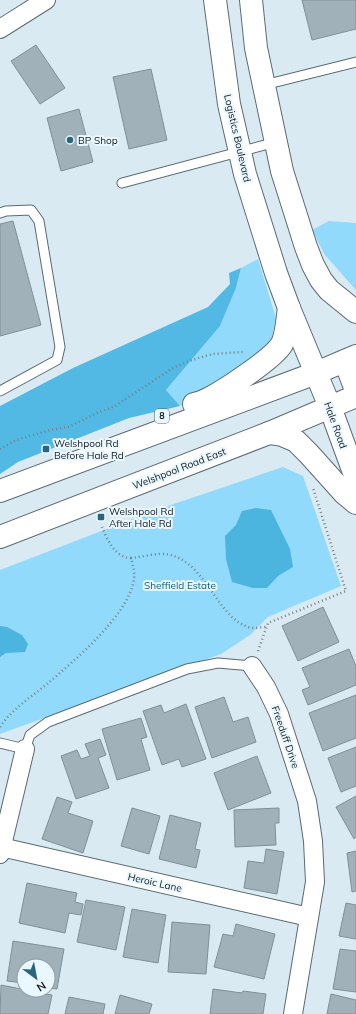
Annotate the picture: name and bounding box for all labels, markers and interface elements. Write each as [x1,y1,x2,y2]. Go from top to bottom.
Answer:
street label: Logistics Boulevard [221,93,254,183]
place label: BP Shop [78,134,118,147]
marker: BP Shop [65,135,75,145]
street label: Hale Road [321,400,350,450]
road number: 8 [155,409,169,423]
place label: Welshpool Rd Before Hale Rd [54,437,124,462]
marker: Welshpool Rd Before Hale Rd [41,444,51,454]
street label: Welshpool Road East [131,444,228,492]
place label: Welshpool Rd After Hale Rd [109,505,173,530]
marker: Welshpool Rd After Hale Rd [96,512,106,522]
park label: Sheffield Estate [144,579,216,592]
street label: Freeduff Drive [269,704,302,770]
street label: Heroic Lane [127,870,183,895]
north arrow [16,958,56,998]
text: N [34,978,49,995]

